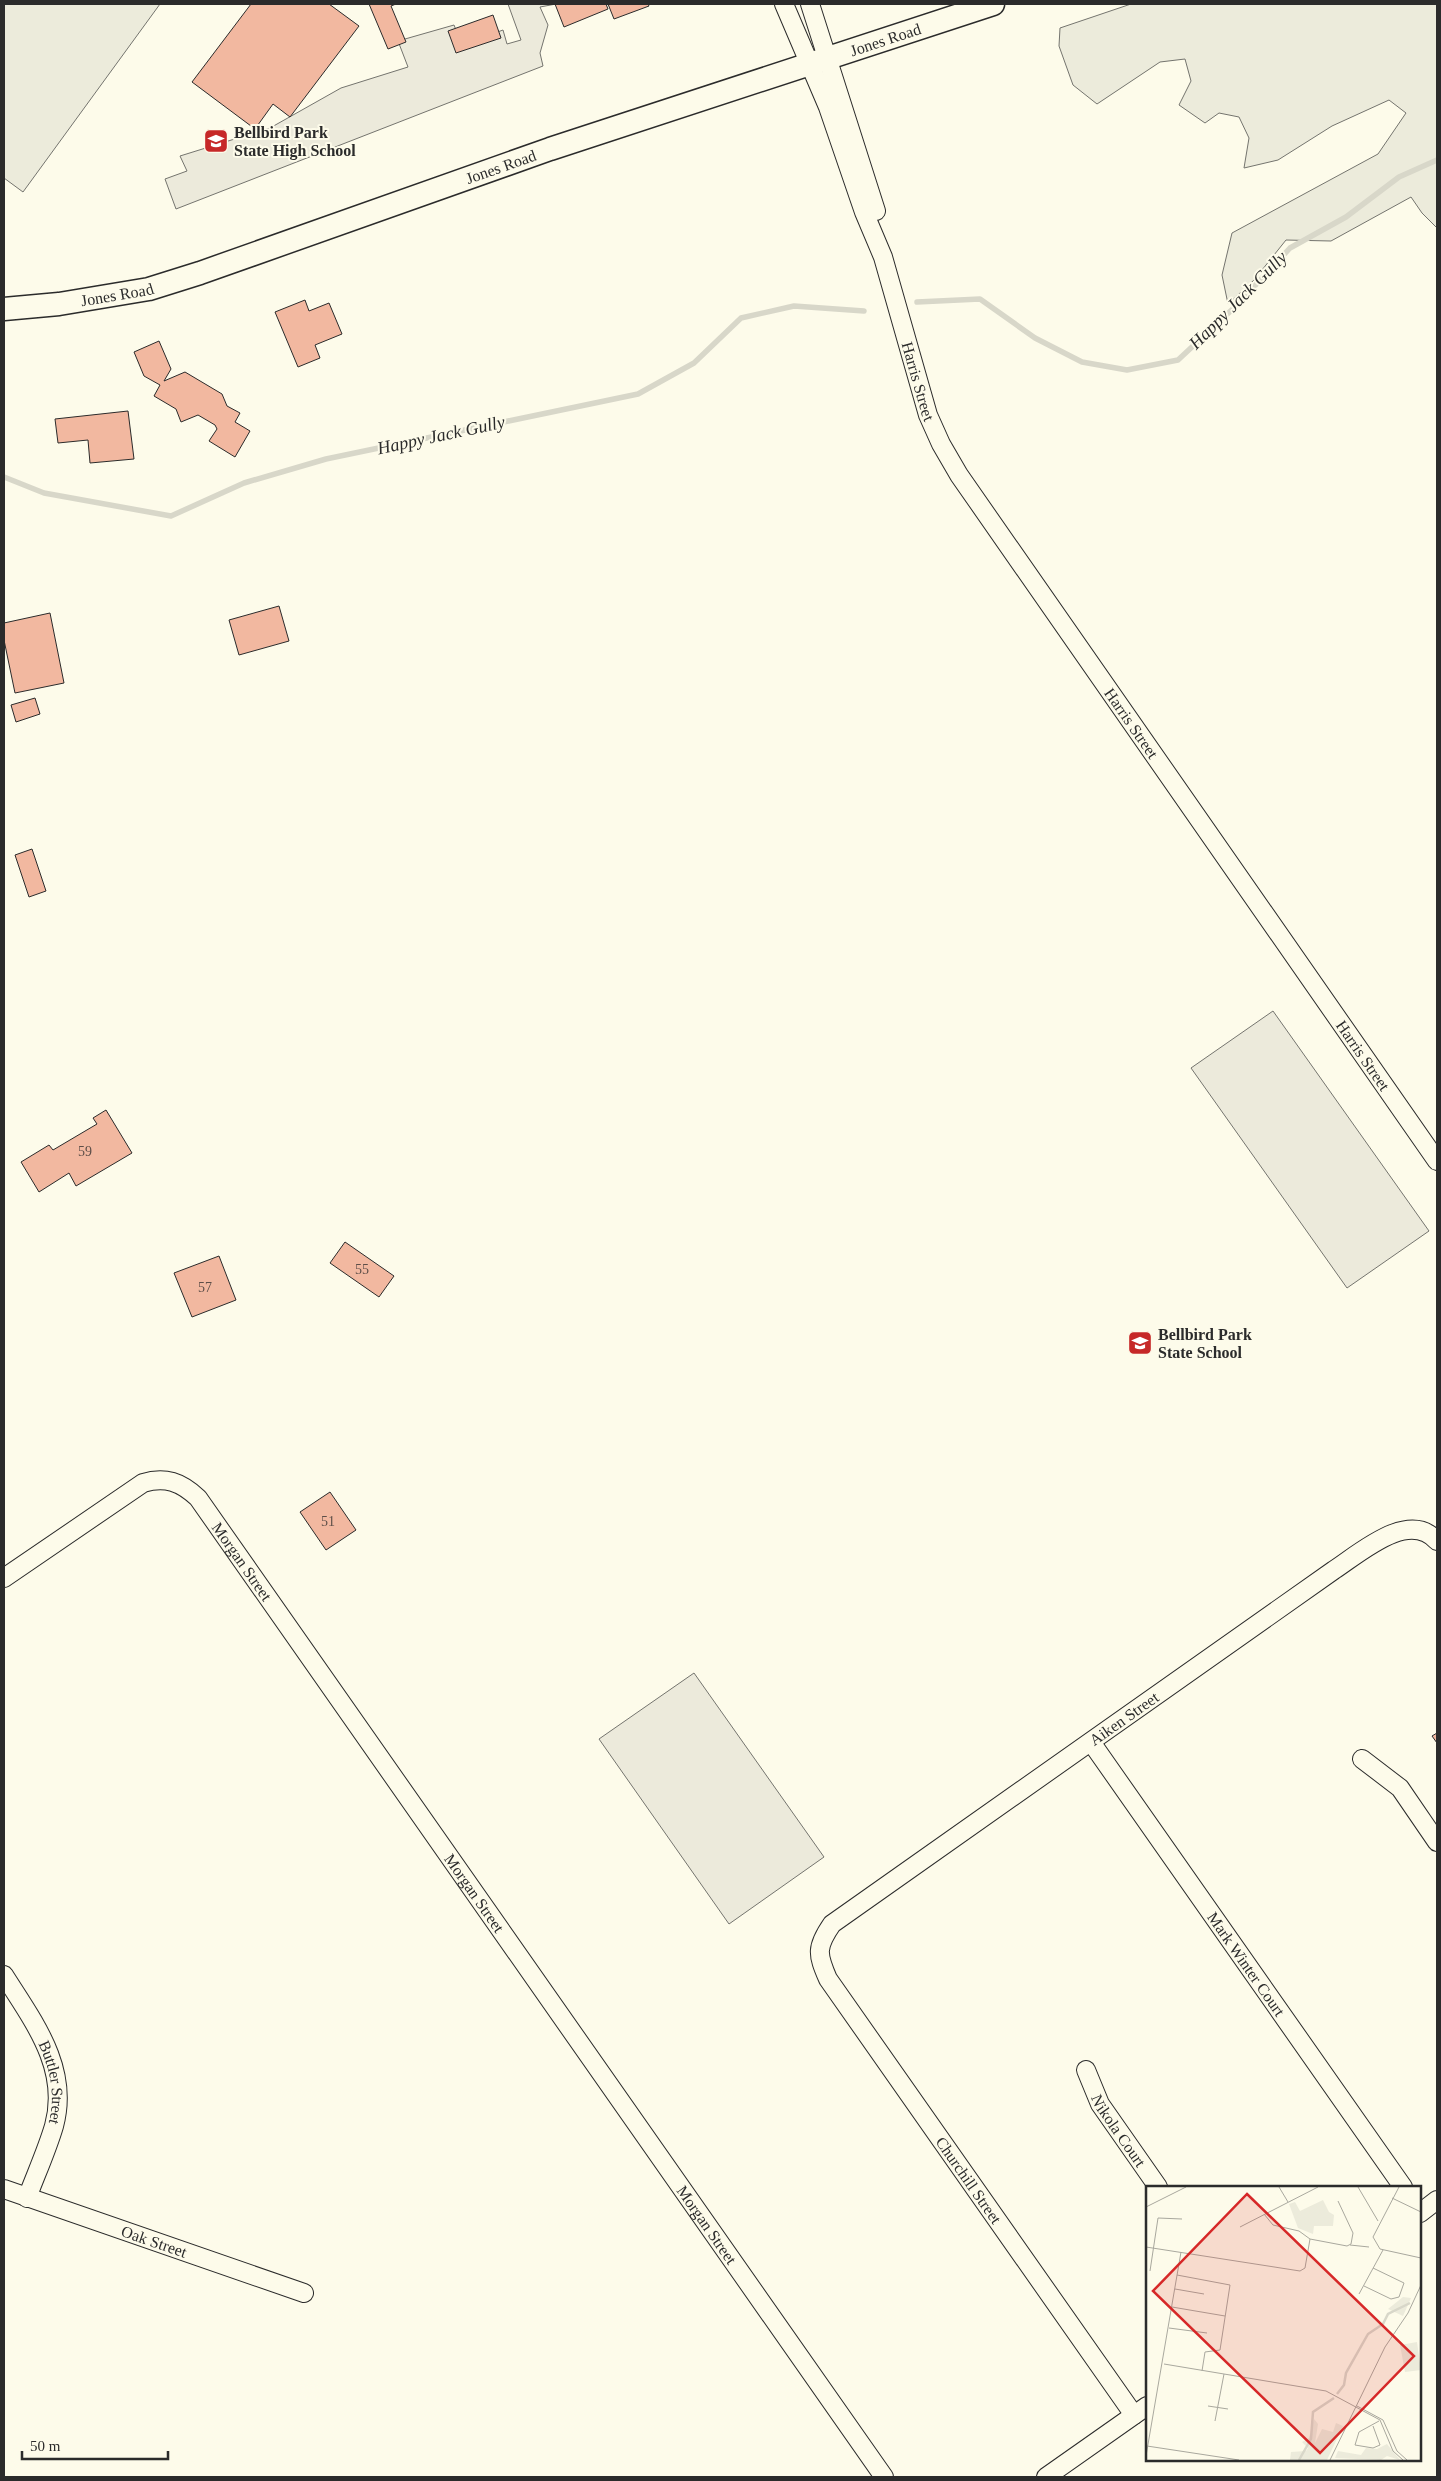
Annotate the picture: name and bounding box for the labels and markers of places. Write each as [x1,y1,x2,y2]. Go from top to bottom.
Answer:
place label: Bellbird Park State High School [234,124,356,160]
school or university icon: Bellbird Park State High School [203,128,229,154]
place label: Bellbird Park State School [1158,1326,1252,1361]
school or university icon: Bellbird Park State School [1127,1330,1153,1356]

